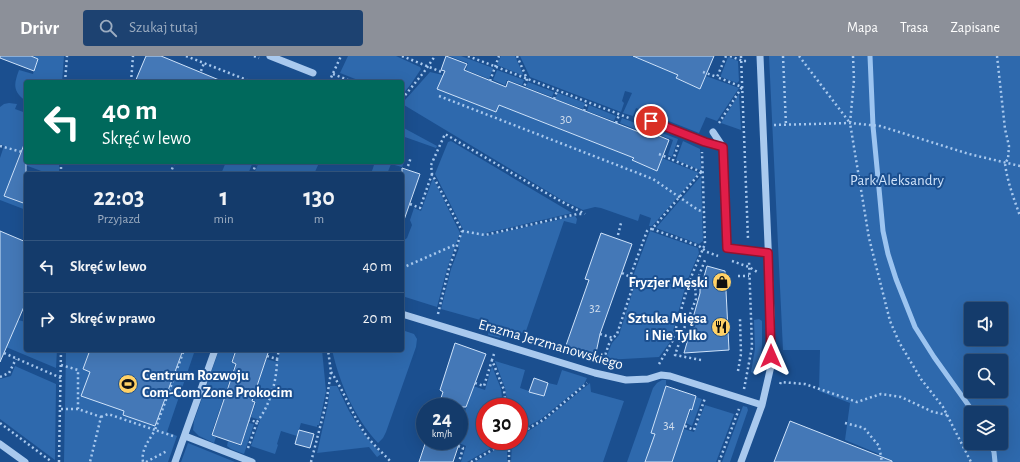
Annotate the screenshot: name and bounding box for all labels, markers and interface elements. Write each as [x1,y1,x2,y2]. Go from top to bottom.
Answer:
search box [83,10,363,46]
icon: search [97,17,119,39]
text: Drivr [20,19,59,38]
text: Szukaj tutaj [129,20,198,35]
text: Mapa [847,21,878,35]
text: Trasa [900,21,928,35]
text: Zapisane [950,21,1000,35]
icon: left [36,96,88,148]
text: 40 m [102,97,158,125]
pin [634,104,668,138]
icon: arrive [640,110,662,132]
house number: 30 [560,113,572,126]
text: Skręć w lewo [102,130,191,148]
park label: Park Aleksandry [850,173,944,188]
text: 22:03 [93,186,144,210]
text: 1 [219,186,228,210]
text: 130 [303,186,335,210]
text: Przyjazd [97,213,140,226]
text: min [214,213,234,226]
text: m [314,213,324,226]
icon: left [36,256,58,278]
text: Skręć w lewo [70,259,147,274]
text: 40 m [362,259,392,274]
shop icon: Fryzjer Męski [711,271,733,293]
place label: Fryzjer Męski [628,275,708,290]
house number: 32 [589,302,601,315]
map controls [964,302,1008,450]
button: sound [964,302,1008,346]
icon: right [36,308,58,330]
text: Skręć w prawo [70,311,155,326]
text: 20 m [363,311,392,326]
place label: Sztuka Mięsa i Nie Tylko [628,311,707,343]
restaurant icon: Sztuka Mięsa i Nie Tylko [710,316,732,338]
street label: Erazma Jerzmanowskiego [477,317,625,372]
position arrow [750,335,792,377]
button: search [964,354,1008,398]
place label: Centrum Rozwoju Com-Com Zone Prokocim [142,368,293,400]
sports icon: Centrum Rozwoju Com-Com Zone Prokocim [117,373,139,395]
speed limit sign: 30 [476,398,528,450]
button: layers [964,406,1008,450]
text: 24 [432,409,452,429]
house number: 34 [663,419,675,432]
text: km/h [432,429,452,439]

